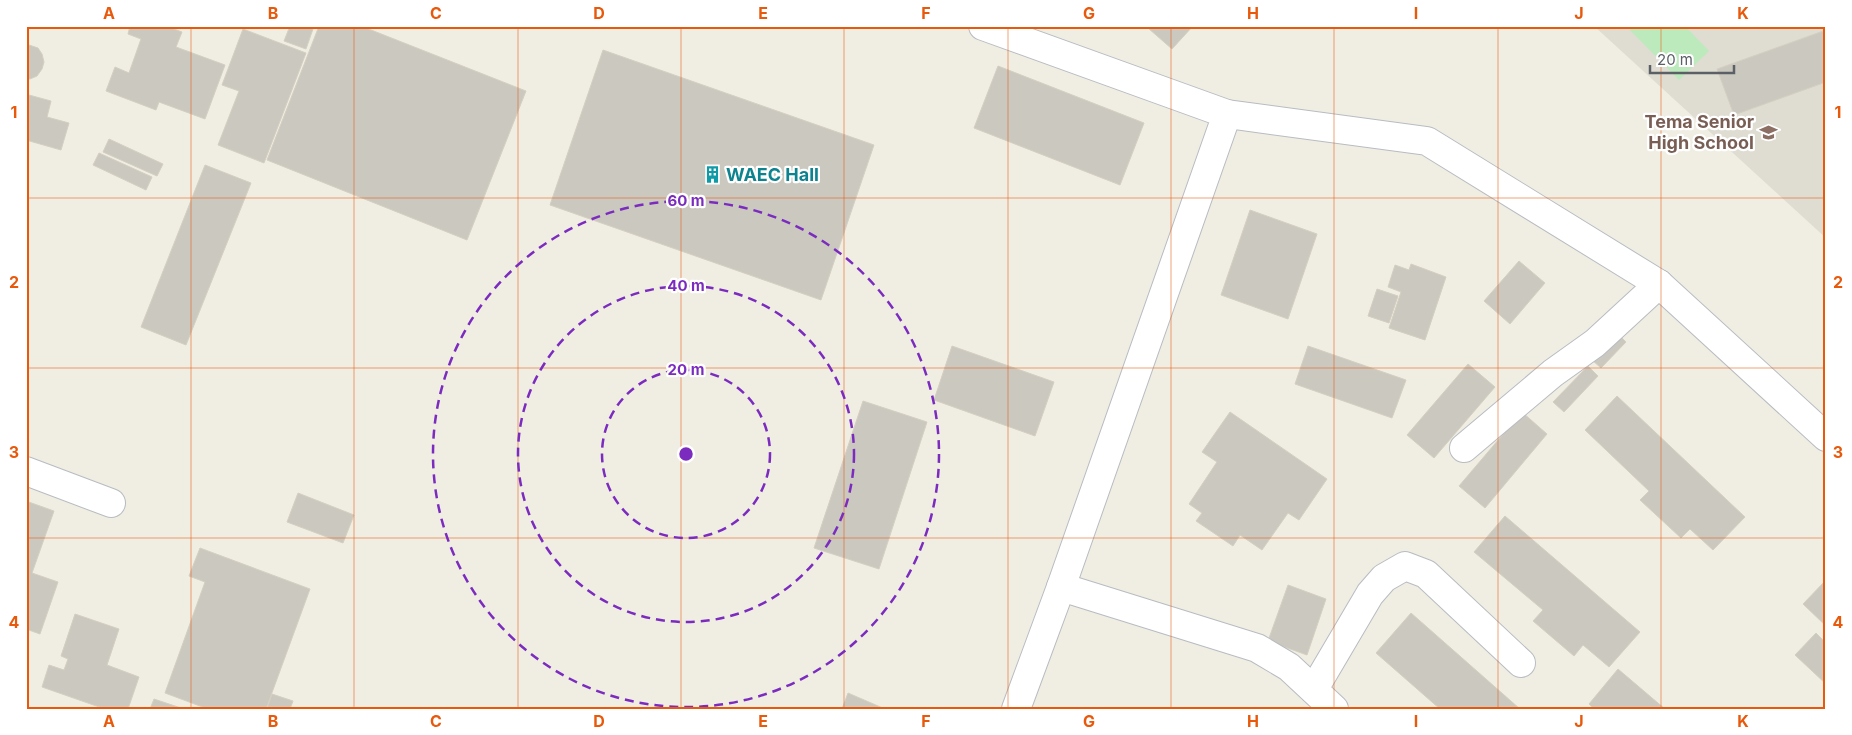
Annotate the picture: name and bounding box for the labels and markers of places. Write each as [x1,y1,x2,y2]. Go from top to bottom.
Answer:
place label: Tema Senior High School [1645,111,1754,153]
school or university icon: Tema Senior High School [1758,122,1778,142]
place label: WAEC Hall [726,164,819,185]
building icon: WAEC Hall [702,165,722,185]
centre of rings [677,445,695,463]

